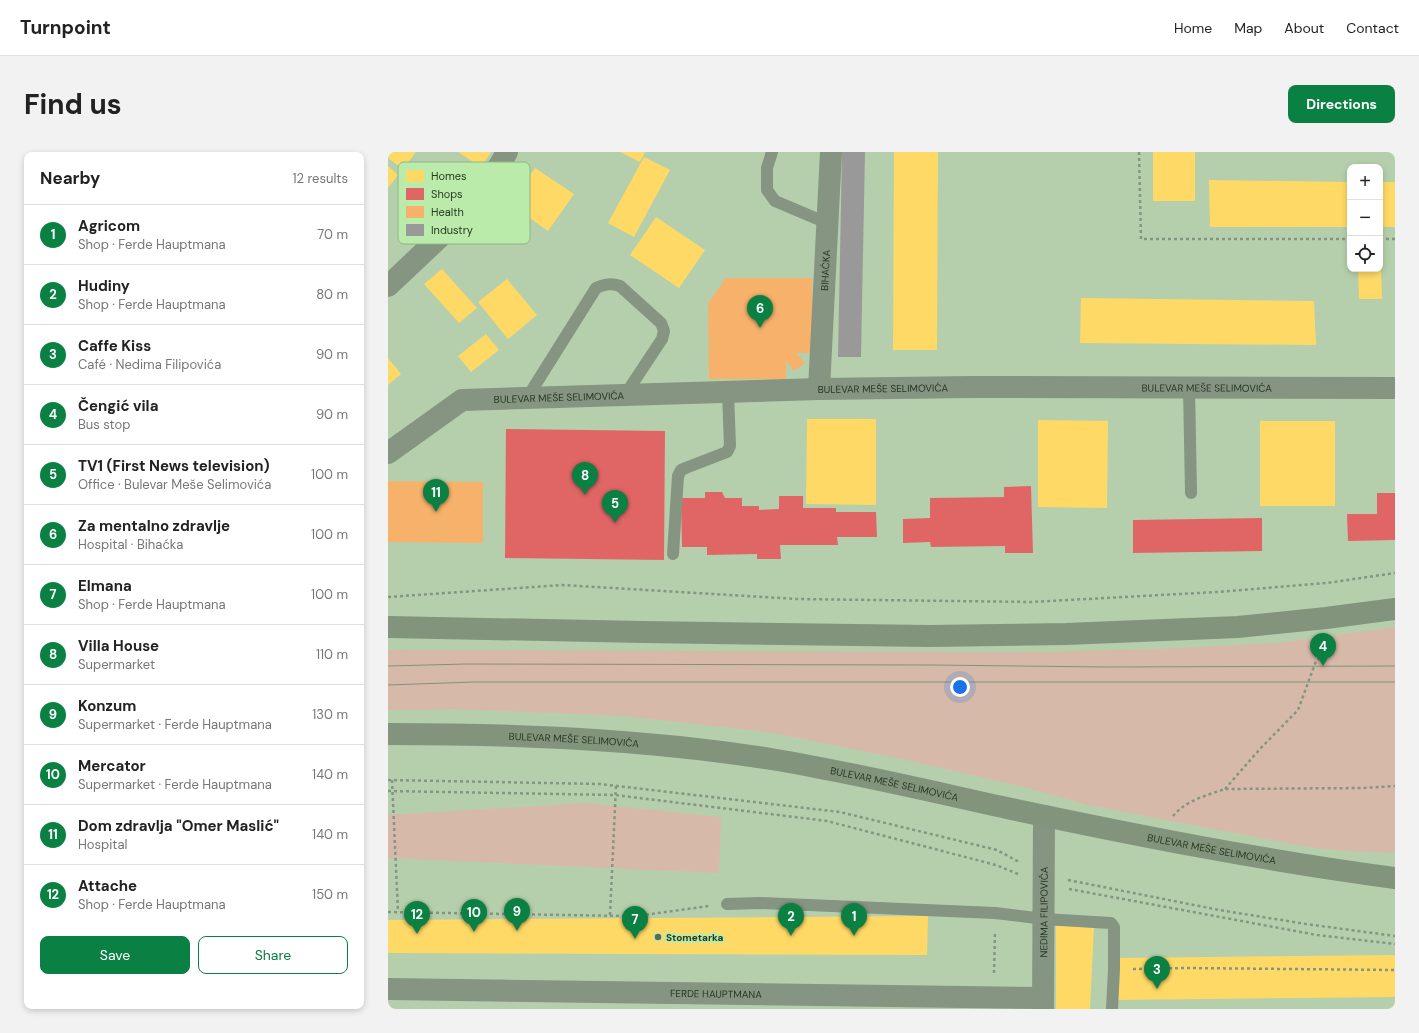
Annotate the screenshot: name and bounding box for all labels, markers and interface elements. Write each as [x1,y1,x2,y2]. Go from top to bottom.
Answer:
text: Turnpoint [20,15,111,40]
text: Home [1174,19,1212,37]
text: Map [1234,19,1262,37]
text: About [1284,19,1324,37]
text: Contact [1346,19,1399,37]
button: Directions [1288,85,1395,123]
text: Find us [24,86,122,123]
legend [398,162,530,244]
map controls [1347,164,1383,272]
button: + [1347,164,1383,200]
text: Nearby [40,167,100,189]
text: Homes [431,169,467,183]
text: 12 results [293,170,348,187]
text: Shops [431,187,463,201]
button: − [1347,200,1383,236]
text: Health [431,205,464,219]
text: Agricom [78,216,140,236]
text: Industry [431,223,473,237]
text: 1 [51,226,55,243]
text: 70 m [317,226,348,243]
text: Shop · Ferde Hauptmana [78,236,226,253]
button: locate [1347,236,1383,272]
street label: BIHAĆKA [817,249,833,291]
text: Hudiny [78,276,130,296]
text: 2 [49,286,57,303]
text: 80 m [316,286,348,303]
pin: 6 [747,295,773,328]
text: Shop · Ferde Hauptmana [78,296,226,313]
text: Caffe Kiss [78,336,151,356]
text: 3 [49,346,57,363]
text: 90 m [316,346,348,363]
text: Café · Nedima Filipovića [78,356,221,373]
street label: BULEVAR MEŠE SELIMOVIĆA [818,381,948,396]
street label: BULEVAR MEŠE SELIMOVIĆA [1142,381,1272,394]
street label: BULEVAR MEŠE SELIMOVIĆA [494,388,625,406]
text: Čengić vila [78,396,158,416]
text: 4 [49,406,57,423]
text: 90 m [316,406,348,423]
text: Bus stop [78,416,130,433]
text: TV1 (First News television) [78,456,270,476]
pin: 8 [572,462,598,495]
text: 5 [49,466,57,483]
text: 100 m [311,466,348,483]
text: Office · Bulevar Meše Selimovića [78,476,271,493]
pin: 11 [423,479,449,512]
pin: 5 [602,490,628,523]
text: Za mentalno zdravlje [78,516,230,536]
text: 6 [49,526,57,543]
text: 100 m [311,526,348,543]
text: Hospital · Bihaćka [78,536,183,553]
text: Elmana [78,576,132,596]
text: 7 [50,586,56,603]
text: 100 m [311,586,348,603]
text: Shop · Ferde Hauptmana [78,596,226,613]
pin: 4 [1310,633,1336,666]
text: Villa House [78,636,159,656]
text: 8 [49,646,57,663]
text: 110 m [316,646,348,663]
text: Supermarket [78,656,155,673]
your location [950,677,970,697]
text: Konzum [78,696,136,716]
text: 9 [49,706,57,723]
text: 130 m [312,706,348,723]
text: Supermarket · Ferde Hauptmana [78,716,272,733]
street label: BULEVAR MEŠE SELIMOVIĆA [509,729,640,750]
text: Mercator [78,756,146,776]
street label: BULEVAR MEŠE SELIMOVIĆA [829,763,960,804]
text: 10 [46,766,60,783]
text: 140 m [312,766,348,783]
text: Supermarket · Ferde Hauptmana [78,776,272,793]
text: Dom zdravlja "Omer Maslić" [78,816,279,836]
text: 11 [48,826,58,843]
text: 140 m [312,826,348,843]
street label: BULEVAR MEŠE SELIMOVIĆA [1146,830,1277,867]
text: Hospital [78,836,127,853]
street label: NEDIMA FILIPOVIĆA [1037,866,1050,957]
text: Attache [78,876,137,896]
text: 12 [47,886,59,903]
text: 150 m [312,886,348,903]
text: Shop · Ferde Hauptmana [78,896,226,913]
pin: 9 [504,898,530,931]
pin: 10 [461,899,487,932]
pin: 12 [404,901,430,934]
pin: 2 [778,903,804,936]
pin: 1 [841,903,867,936]
pin: 7 [622,906,648,939]
place label: Stometarka [666,931,724,944]
marker: Stometarka [653,932,663,942]
button: Save [40,936,190,974]
button: Share [198,936,348,974]
pin: 3 [1144,956,1170,989]
street label: FERDE HAUPTMANA [670,986,762,1001]

